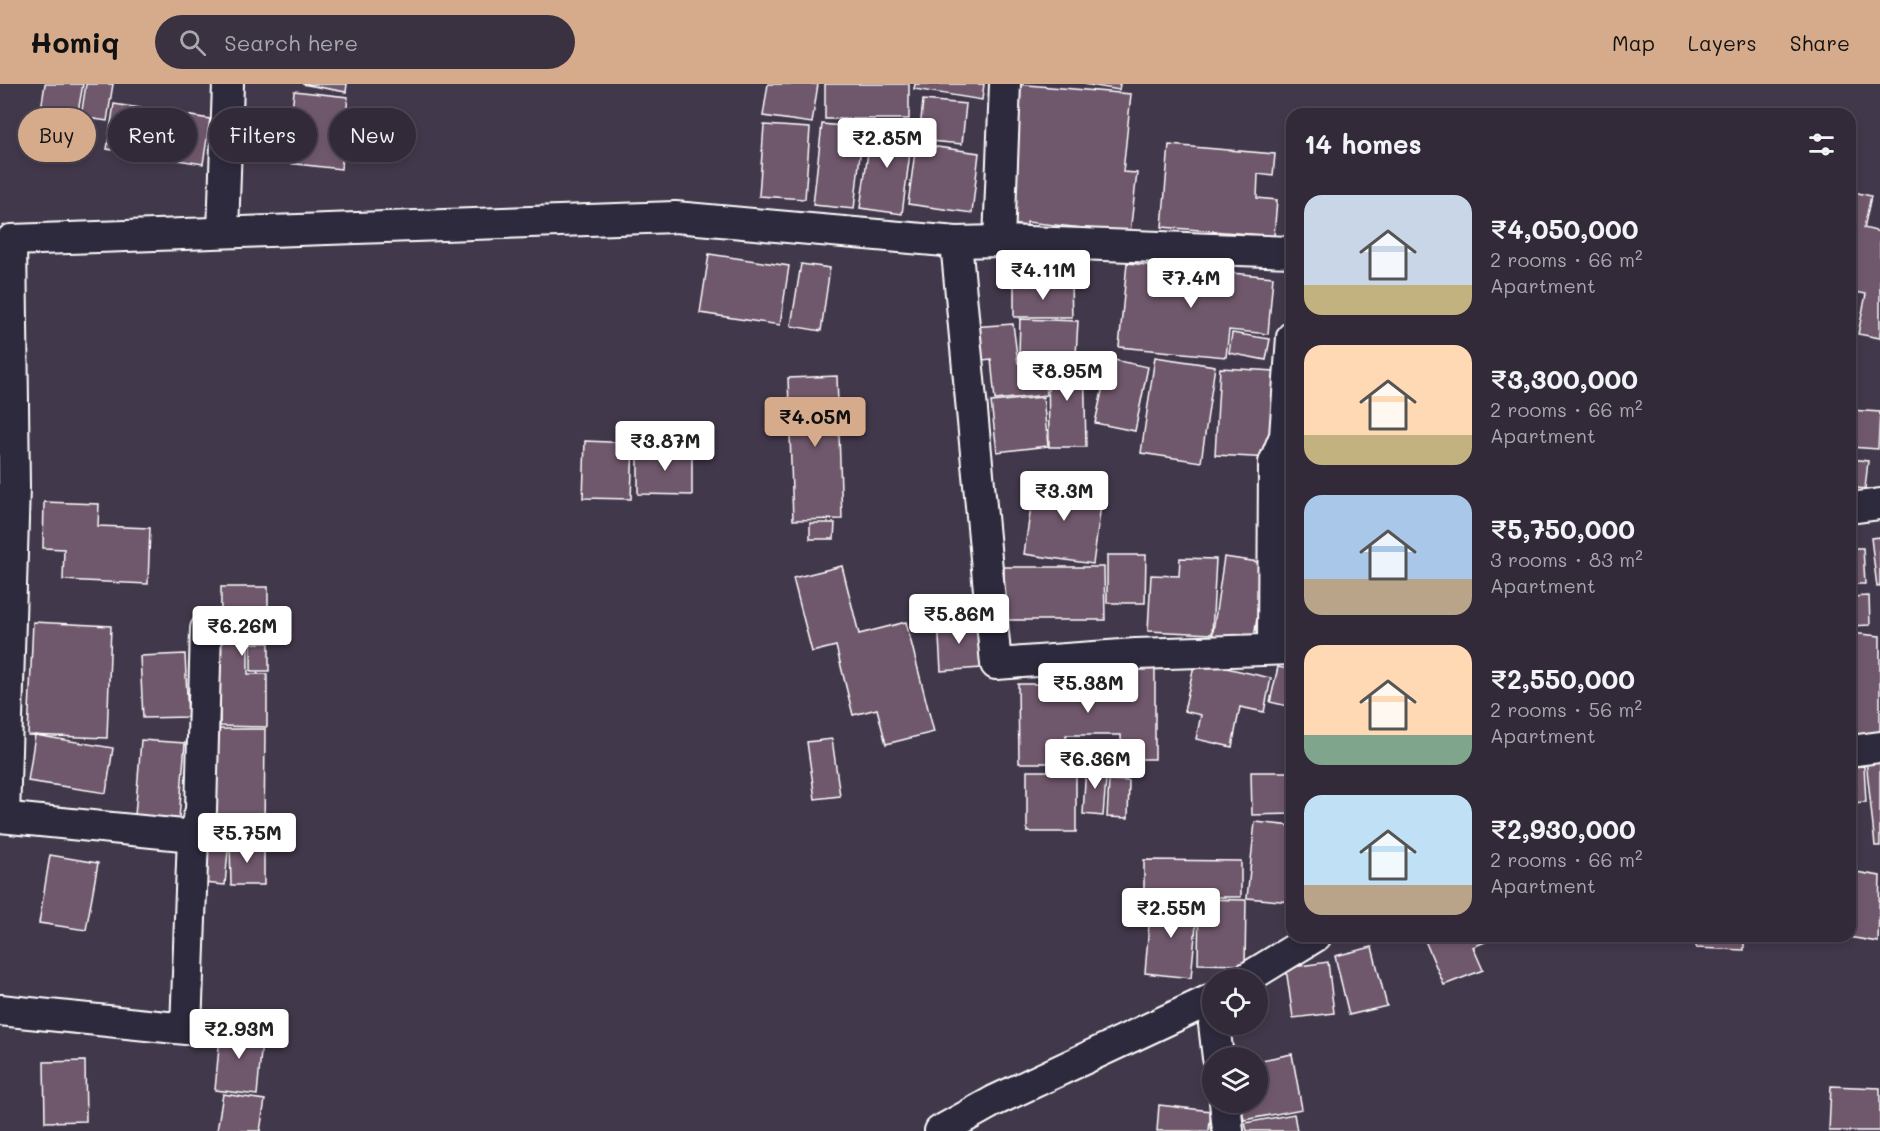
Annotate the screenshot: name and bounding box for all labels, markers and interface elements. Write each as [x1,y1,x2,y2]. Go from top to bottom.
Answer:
search box [155,15,575,69]
text: Homiq [30,24,119,60]
icon: search [176,26,209,59]
text: Search here [224,28,358,57]
text: Map [1612,29,1655,56]
text: Layers [1688,29,1757,56]
text: Share [1790,29,1850,56]
chip: Buy [18,108,96,162]
chip: Rent [108,108,197,162]
chip: Filters [209,108,317,162]
chip: New [329,108,416,162]
pin: ₹2.85M [838,118,936,169]
text: ₹2.85M [852,124,922,150]
text: 14 homes [1304,127,1422,161]
icon: filters [1805,128,1838,161]
text: ₹4,050,000 [1490,212,1638,246]
icon: home [1352,219,1424,291]
text: 2 rooms · 66 m² [1490,246,1643,272]
pin: ₹4.11M [994,250,1092,301]
text: ₹4.11M [1010,256,1076,282]
pin: ₹7.4M [1149,258,1233,309]
text: ₹7.4M [1161,264,1221,290]
text: Apartment [1490,272,1596,298]
pin: ₹8.95M [1018,351,1116,402]
text: ₹8.95M [1031,357,1103,383]
text: ₹3,300,000 [1490,362,1638,396]
icon: home [1352,369,1424,441]
text: 2 rooms · 66 m² [1490,396,1643,422]
pin: ₹4.05M [766,397,864,448]
text: ₹4.05M [779,403,851,429]
pin: ₹3.87M [616,421,714,472]
text: Apartment [1490,422,1596,448]
text: ₹3.87M [629,427,701,453]
pin: ₹3.3M [1022,471,1106,522]
text: ₹3.3M [1034,477,1094,503]
text: ₹5,750,000 [1490,512,1635,546]
icon: home [1352,519,1424,591]
text: 3 rooms · 83 m² [1490,546,1643,572]
text: Apartment [1490,572,1596,598]
pin: ₹5.86M [910,594,1008,645]
text: ₹5.86M [923,600,995,626]
pin: ₹6.26M [193,606,291,657]
text: ₹6.26M [207,612,277,638]
text: ₹2,550,000 [1490,662,1635,696]
pin: ₹5.38M [1039,663,1137,714]
text: ₹5.38M [1052,669,1124,695]
icon: home [1352,669,1424,741]
text: 2 rooms · 56 m² [1490,696,1642,722]
text: Apartment [1490,722,1596,748]
pin: ₹6.36M [1046,739,1144,790]
text: ₹6.36M [1059,745,1131,771]
text: ₹2,930,000 [1490,812,1636,846]
pin: ₹5.75M [198,813,296,864]
text: ₹5.75M [212,819,282,845]
icon: home [1352,819,1424,891]
text: 2 rooms · 66 m² [1490,846,1643,872]
text: Apartment [1490,872,1596,898]
pin: ₹2.55M [1122,888,1220,939]
text: ₹2.55M [1136,894,1206,920]
map controls [1202,969,1268,1113]
button: locate [1202,969,1268,1035]
pin: ₹2.93M [190,1009,288,1060]
text: ₹2.93M [204,1015,274,1041]
button: layers [1202,1047,1268,1113]

